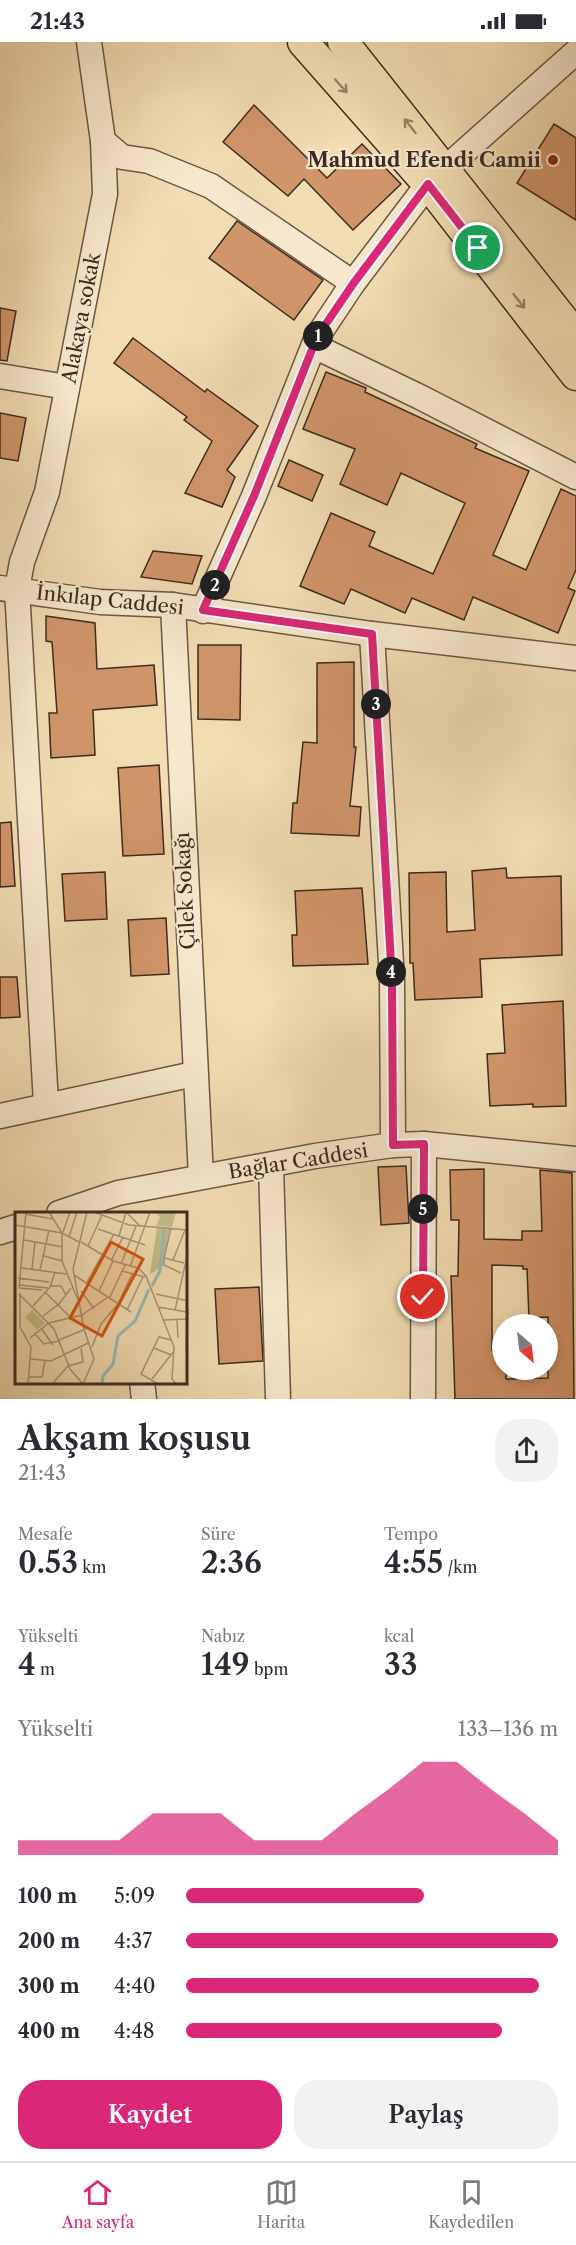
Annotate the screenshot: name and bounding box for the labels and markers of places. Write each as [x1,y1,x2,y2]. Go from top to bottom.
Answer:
place label: Mahmud Efendi Camii [308,148,541,172]
marker: Mahmud Efendi Camii [546,153,560,167]
pin [452,222,503,273]
pin: 1 [303,321,333,351]
pin: 2 [200,570,230,600]
pin: 3 [361,689,391,719]
pin: 4 [376,957,406,987]
pin: 5 [408,1194,438,1224]
pin [397,1271,448,1322]

